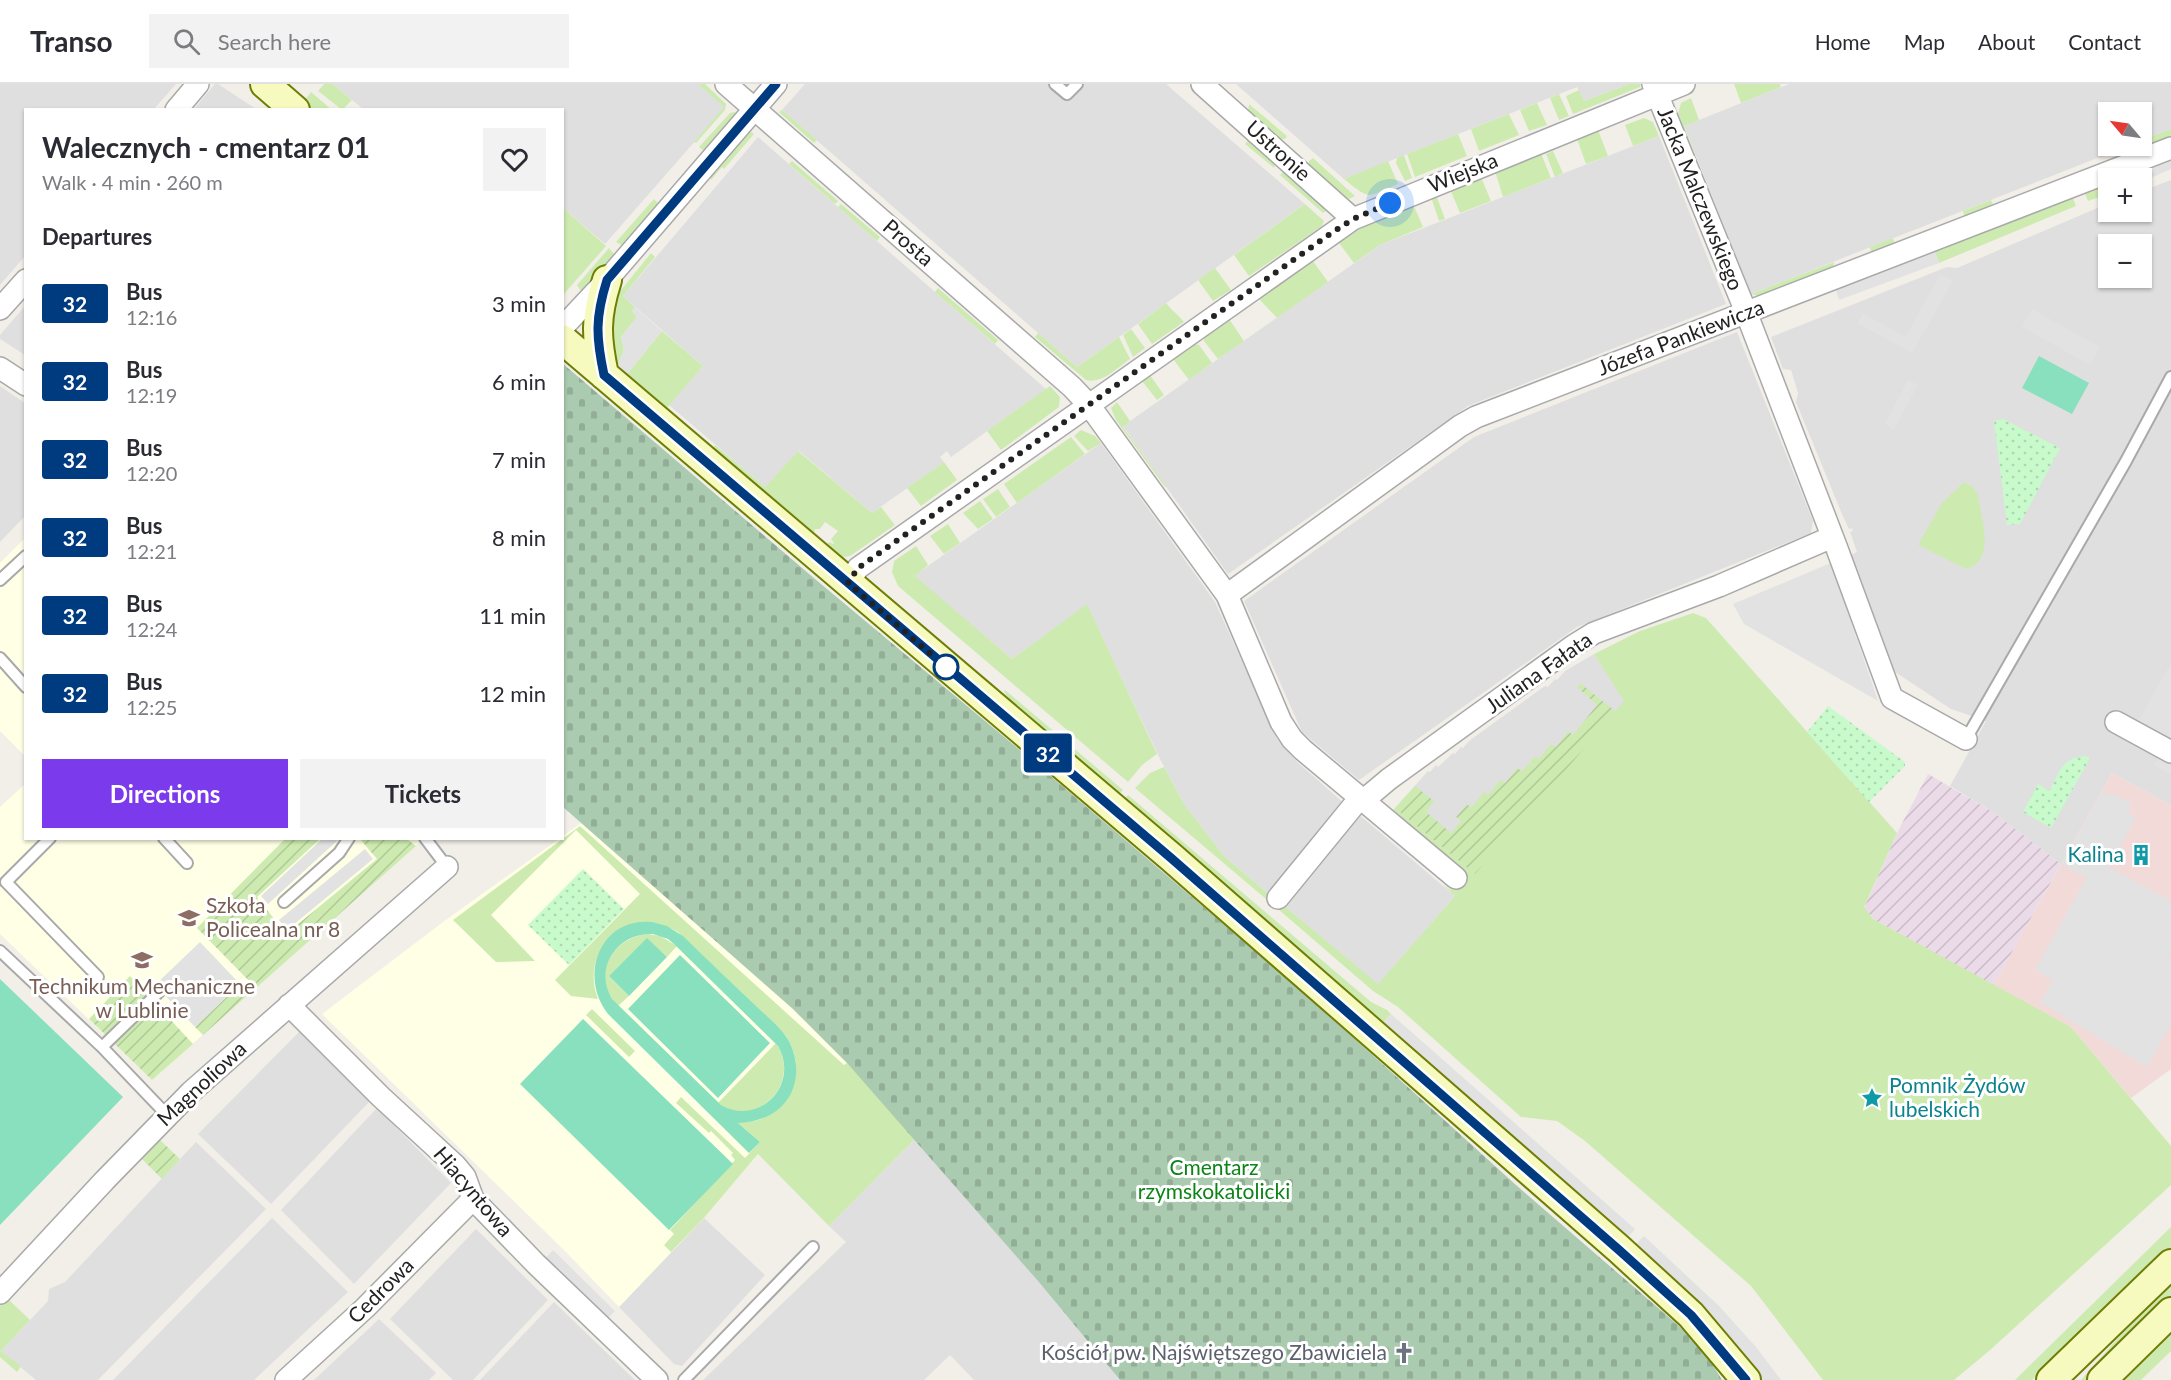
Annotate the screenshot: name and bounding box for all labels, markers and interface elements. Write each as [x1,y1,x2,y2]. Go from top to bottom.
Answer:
search box [149,14,569,68]
text: Transo [30,24,113,58]
icon: search [170,25,203,58]
text: Search here [218,28,331,55]
text: Home [1815,29,1871,54]
text: Map [1904,29,1945,54]
text: About [1978,29,2035,54]
text: Contact [2068,29,2141,54]
north arrow [2098,102,2152,156]
map controls [2098,102,2152,288]
street label: Jacka Malczewskiego [1653,103,1750,294]
street label: Ustronie [1241,114,1317,185]
button: heart [483,128,546,191]
text: Walecznych - cmentarz 01 [42,130,370,164]
street label: Wiejska [1424,146,1501,197]
button: + [2098,168,2152,222]
text: Walk · 4 min · 260 m [42,170,223,194]
your location [1375,188,1405,218]
street label: Prosta [879,213,939,271]
text: Departures [42,223,152,250]
button: − [2098,234,2152,288]
text: Bus [126,278,162,305]
text: 3 min [492,290,546,317]
text: 32 [63,291,87,316]
street label: Józefa Pankiewicza [1594,293,1767,380]
text: 12:16 [126,305,177,329]
text: Bus [126,356,162,383]
text: 6 min [492,368,546,395]
text: 32 [63,369,87,394]
text: 12:19 [126,383,177,407]
text: Bus [126,434,162,461]
text: 7 min [492,446,546,473]
text: 32 [63,447,87,472]
text: 12:20 [126,461,177,485]
text: Bus [126,512,162,539]
text: 8 min [492,524,546,551]
text: 32 [63,525,87,550]
text: 12:21 [126,539,177,563]
text: Bus [126,590,162,617]
text: 11 min [479,602,546,629]
text: 32 [63,603,87,628]
text: 12:24 [126,617,177,641]
street label: Juliana Fałata [1480,626,1596,718]
unlabelled marker [933,654,959,680]
text: Bus [126,668,162,695]
text: 12 min [479,680,546,707]
text: 32 [63,681,87,706]
text: 12:25 [126,695,177,719]
line badge: 32 [1021,734,1075,772]
text: 32 [1036,741,1060,766]
button: Directions [42,759,288,828]
button: Tickets [300,759,546,828]
place label: Kalina [2068,841,2124,866]
building icon: Kalina [2129,843,2153,867]
place label: Szkoła Policealna nr 8 [206,892,340,941]
school or university icon: Szkoła Policealna nr 8 [177,906,201,930]
school or university icon: Technikum Mechaniczne w Lublinie [130,948,154,972]
place label: Technikum Mechaniczne w Lublinie [29,973,255,1022]
street label: Magnoliowa [151,1035,251,1130]
place label: Pomnik Żydów lubelskich [1889,1072,2026,1121]
place icon: Pomnik Żydów lubelskich [1860,1086,1884,1110]
street label: Hiacyntowa [429,1141,519,1241]
park label: Cmentarz rzymskokatolicki [1138,1154,1290,1203]
street label: Cedrowa [342,1252,418,1328]
place label: Kościół pw. Najświętszego Zbawiciela [1041,1339,1387,1364]
church icon: Kościół pw. Najświętszego Zbawiciela [1392,1341,1416,1365]

